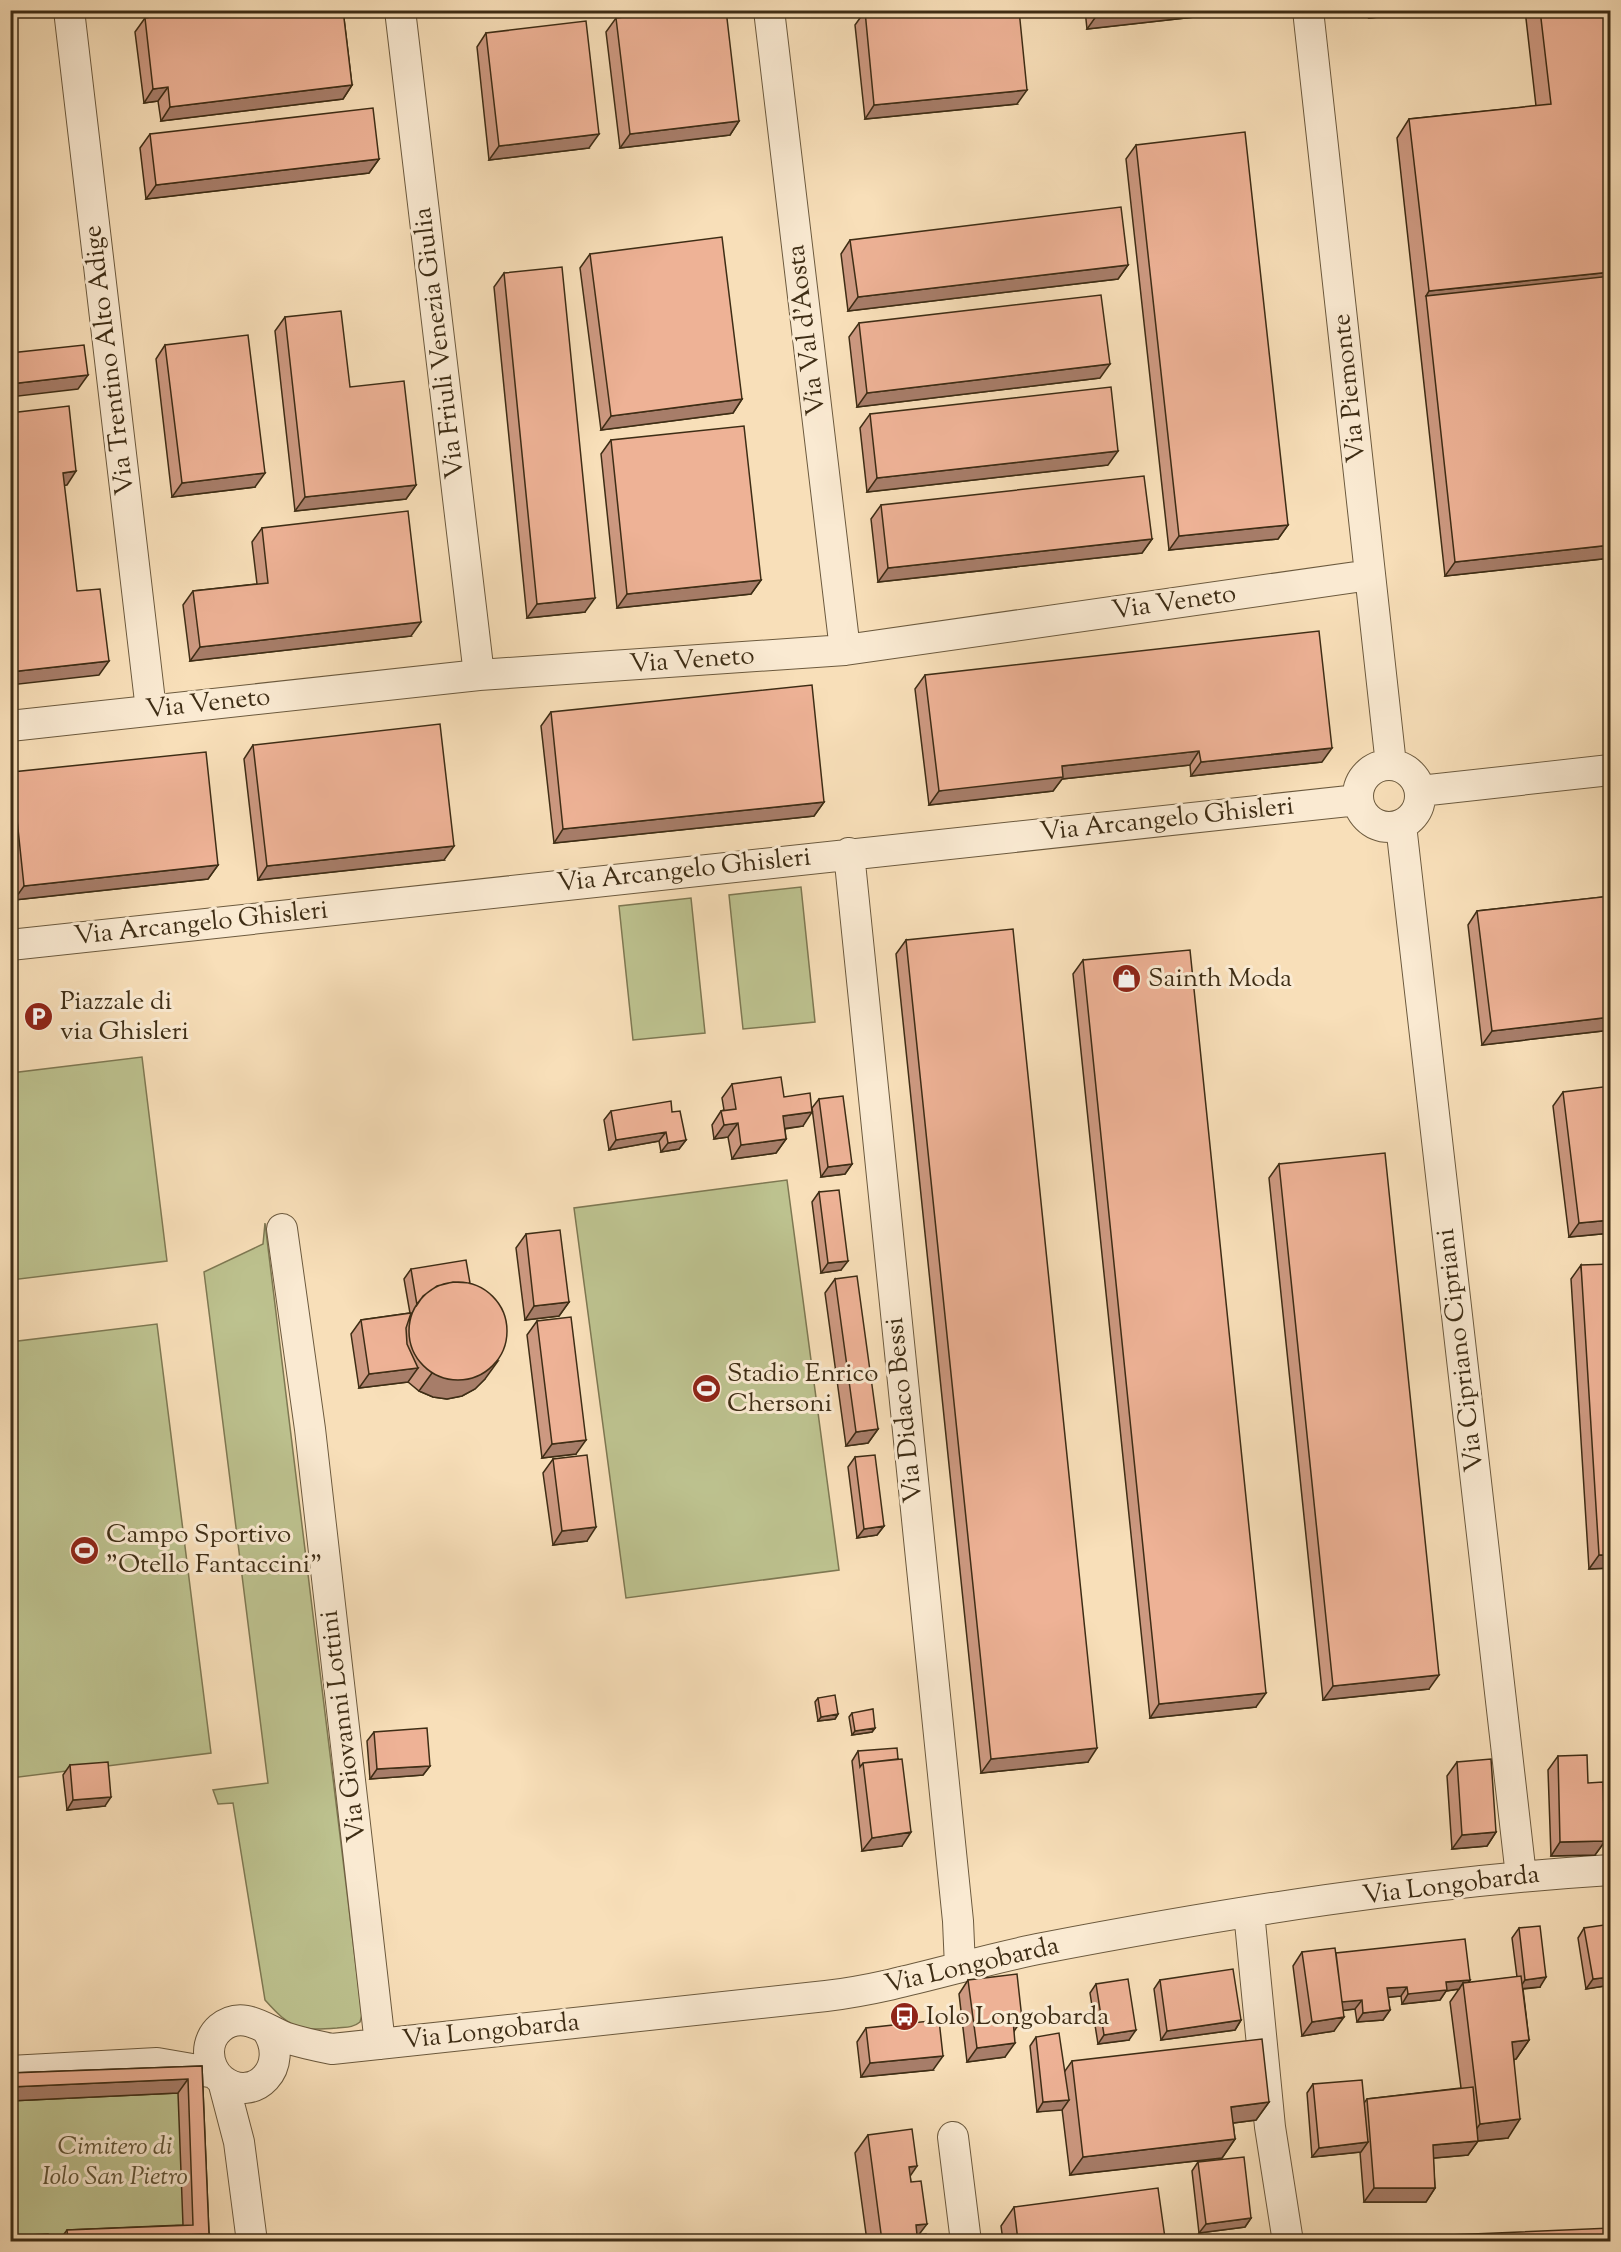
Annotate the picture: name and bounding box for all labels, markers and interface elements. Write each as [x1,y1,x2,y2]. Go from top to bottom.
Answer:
street label: Via Friuli Venezia Giulia [405,205,475,481]
street label: Via Trentino Alto Adige [75,223,145,497]
street label: Via Val d'Aosta [778,242,836,418]
street label: Via Piemonte [1324,312,1376,464]
street label: Via Veneto [1109,576,1239,630]
street label: Via Veneto [628,638,756,684]
street label: Via Veneto [144,679,272,729]
street label: Via Arcangelo Ghisleri [1038,788,1296,852]
street label: Via Arcangelo Ghisleri [555,839,813,903]
street label: Via Arcangelo Ghisleri [72,892,330,956]
place label: Sainth Moda [1148,961,1292,998]
shop icon: Sainth Moda [1111,963,1143,995]
place label: Piazzale di via Ghisleri [60,984,189,1051]
parking icon: Piazzale di via Ghisleri [23,1001,55,1033]
street label: Via Cipriano Cipriani [1428,1226,1494,1474]
street label: Via Didaco Bessi [877,1315,933,1505]
place label: Stadio Enrico Chersoni [727,1356,879,1423]
sports icon: Stadio Enrico Chersoni [690,1373,722,1405]
place label: Campo Sportivo "Otello Fantaccini" [106,1517,322,1584]
sports icon: Campo Sportivo "Otello Fantaccini" [69,1534,101,1566]
street label: Via Giovanni Lottini [311,1608,377,1844]
street label: Via Longobarda [1360,1857,1542,1915]
street label: Via Longobarda [881,1928,1063,2004]
place label: Iolo Longobarda [926,1999,1109,2036]
bus stop icon: Iolo Longobarda [889,2001,921,2033]
street label: Via Longobarda [400,2004,582,2060]
park label: Cimitero di Iolo San Pietro [42,2129,188,2196]

